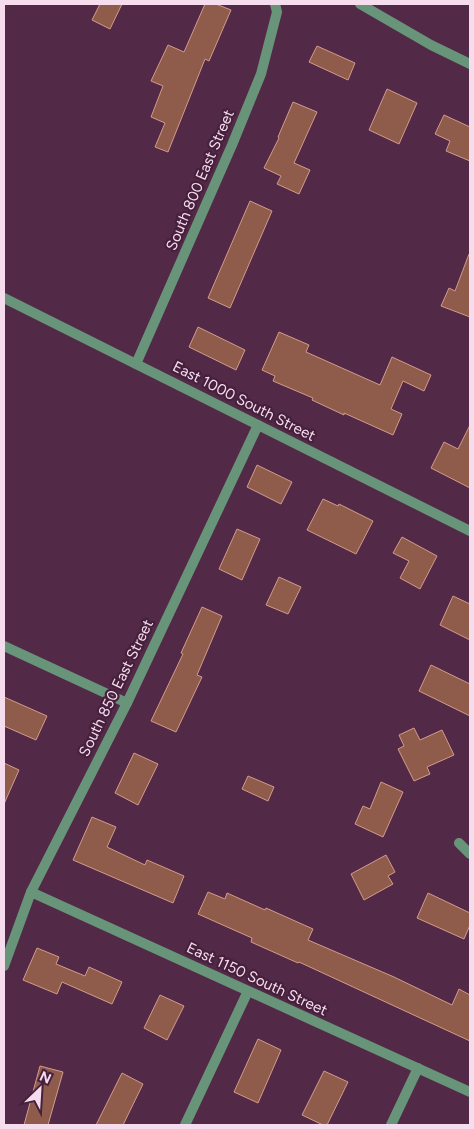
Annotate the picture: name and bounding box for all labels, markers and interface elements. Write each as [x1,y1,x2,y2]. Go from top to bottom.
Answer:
street label: South 800 East Street [162,107,238,253]
street label: East 1000 South Street [170,357,319,445]
street label: South 850 East Street [75,616,157,759]
street label: East 1150 South Street [184,938,331,1020]
north arrow [15,1064,65,1114]
text: N [37,1068,54,1088]

